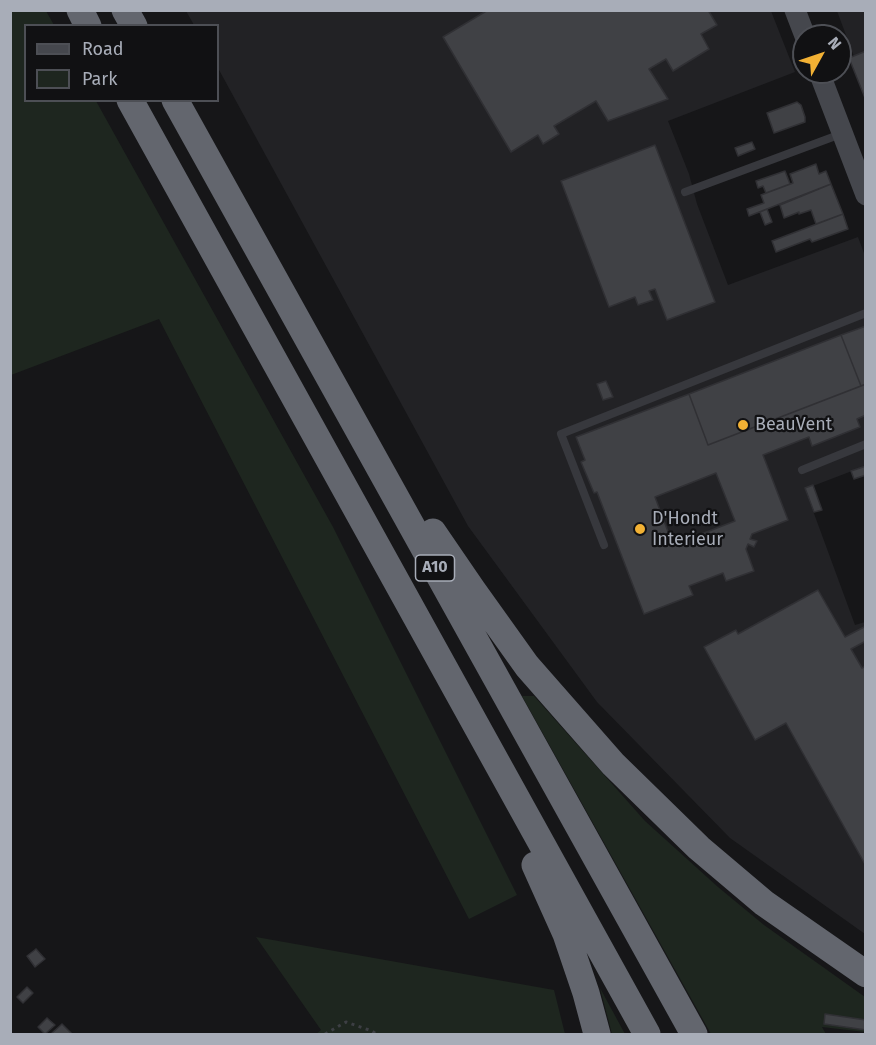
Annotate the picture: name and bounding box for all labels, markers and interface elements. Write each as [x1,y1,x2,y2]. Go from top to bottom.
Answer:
legend [24,24,219,102]
north arrow [792,24,852,84]
text: N [824,33,845,54]
text: Road [82,38,124,60]
text: Park [82,68,117,90]
place label: BeauVent [755,414,832,436]
marker: BeauVent [736,418,750,432]
place label: D'Hondt Interieur [652,508,723,550]
marker: D'Hondt Interieur [633,522,647,536]
road number: A10 [416,555,454,581]

